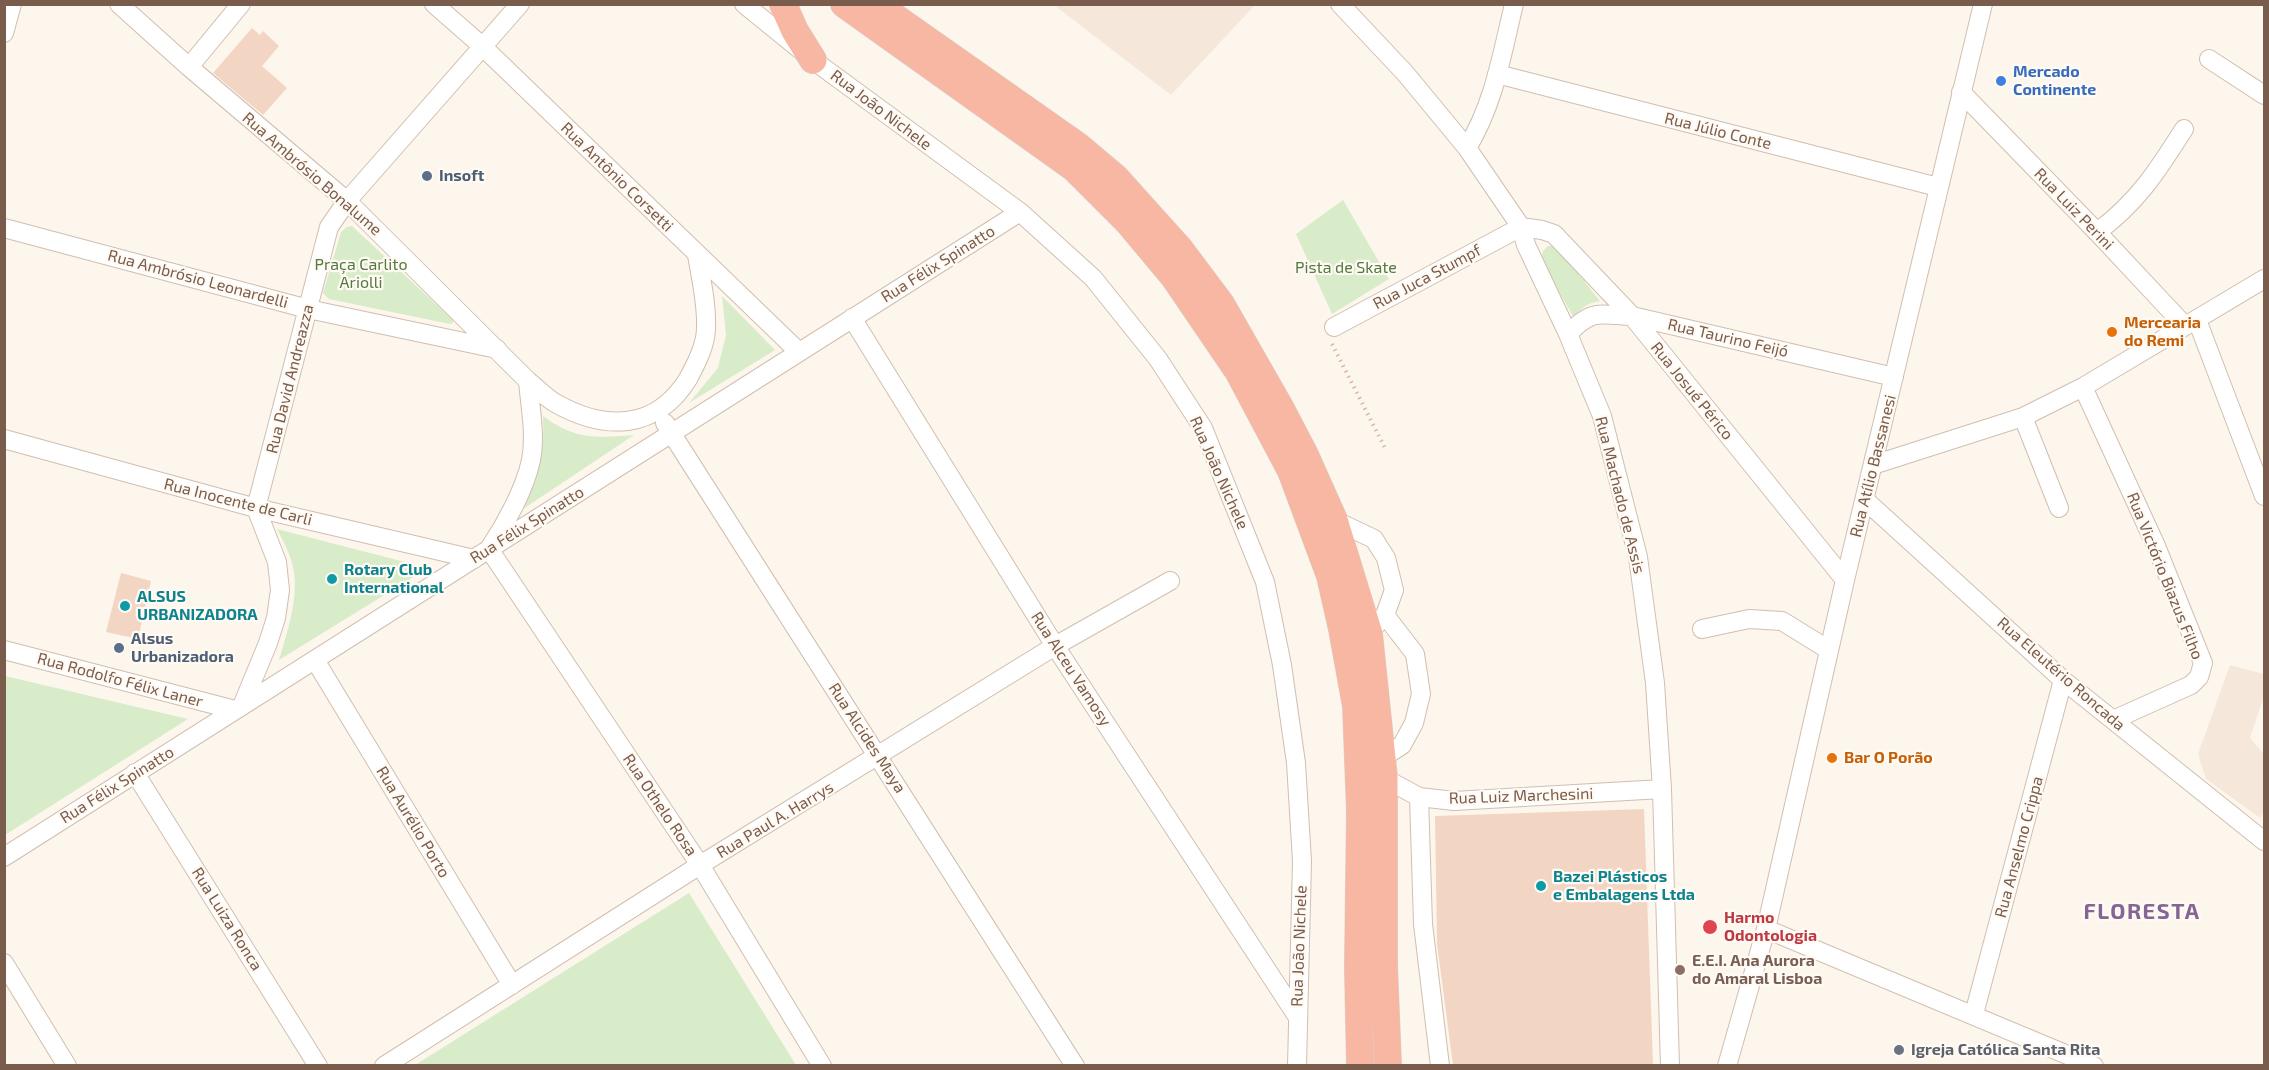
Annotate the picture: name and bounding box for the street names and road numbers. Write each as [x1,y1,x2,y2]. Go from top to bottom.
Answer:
street label: Rua João Nichele [827,66,935,154]
street label: Rua Ambrósio Bonalume [239,108,385,240]
street label: Rua Júlio Conte [1663,108,1773,154]
street label: Rua Antônio Corsetti [557,118,677,236]
street label: Rua Luiz Perini [2030,164,2118,254]
street label: Rua Félix Spinatto [878,221,998,307]
street label: Rua Juca Stumpf [1370,240,1484,314]
street label: Rua Ambrósio Leonardelli [106,246,290,312]
street label: Rua David Andreazza [262,302,318,456]
street label: Rua Taurino Feijó [1666,315,1790,361]
street label: Rua Josué Périco [1647,338,1737,444]
street label: Rua Atílio Bassanesi [1846,393,1900,539]
street label: Rua João Nichele [1185,414,1253,532]
street label: Rua Machado de Assis [1591,414,1649,576]
street label: Rua Inocente de Carli [162,474,314,530]
street label: Rua Félix Spinatto [467,482,587,568]
street label: Rua Victório Biazus Filho [2123,490,2207,662]
street label: Rua Alceu Vamosy [1027,608,1115,730]
street label: Rua Eleutério Roncada [1993,613,2129,735]
street label: Rua Rodolfo Félix Laner [35,649,205,711]
street label: Rua Alcides Maya [824,679,910,797]
street label: Rua Félix Spinatto [57,742,177,828]
street label: Rua Othelo Rosa [619,750,701,860]
street label: Rua Aurélio Porto [372,763,454,881]
street label: Rua Anselmo Crippa [1991,774,2047,920]
street label: Rua Paul A. Harrys [713,778,837,862]
street label: Rua Luiz Marchesini [1448,784,1594,808]
street label: Rua Luiza Ronca [188,864,266,974]
street label: Rua João Nichele [1287,885,1311,1007]

